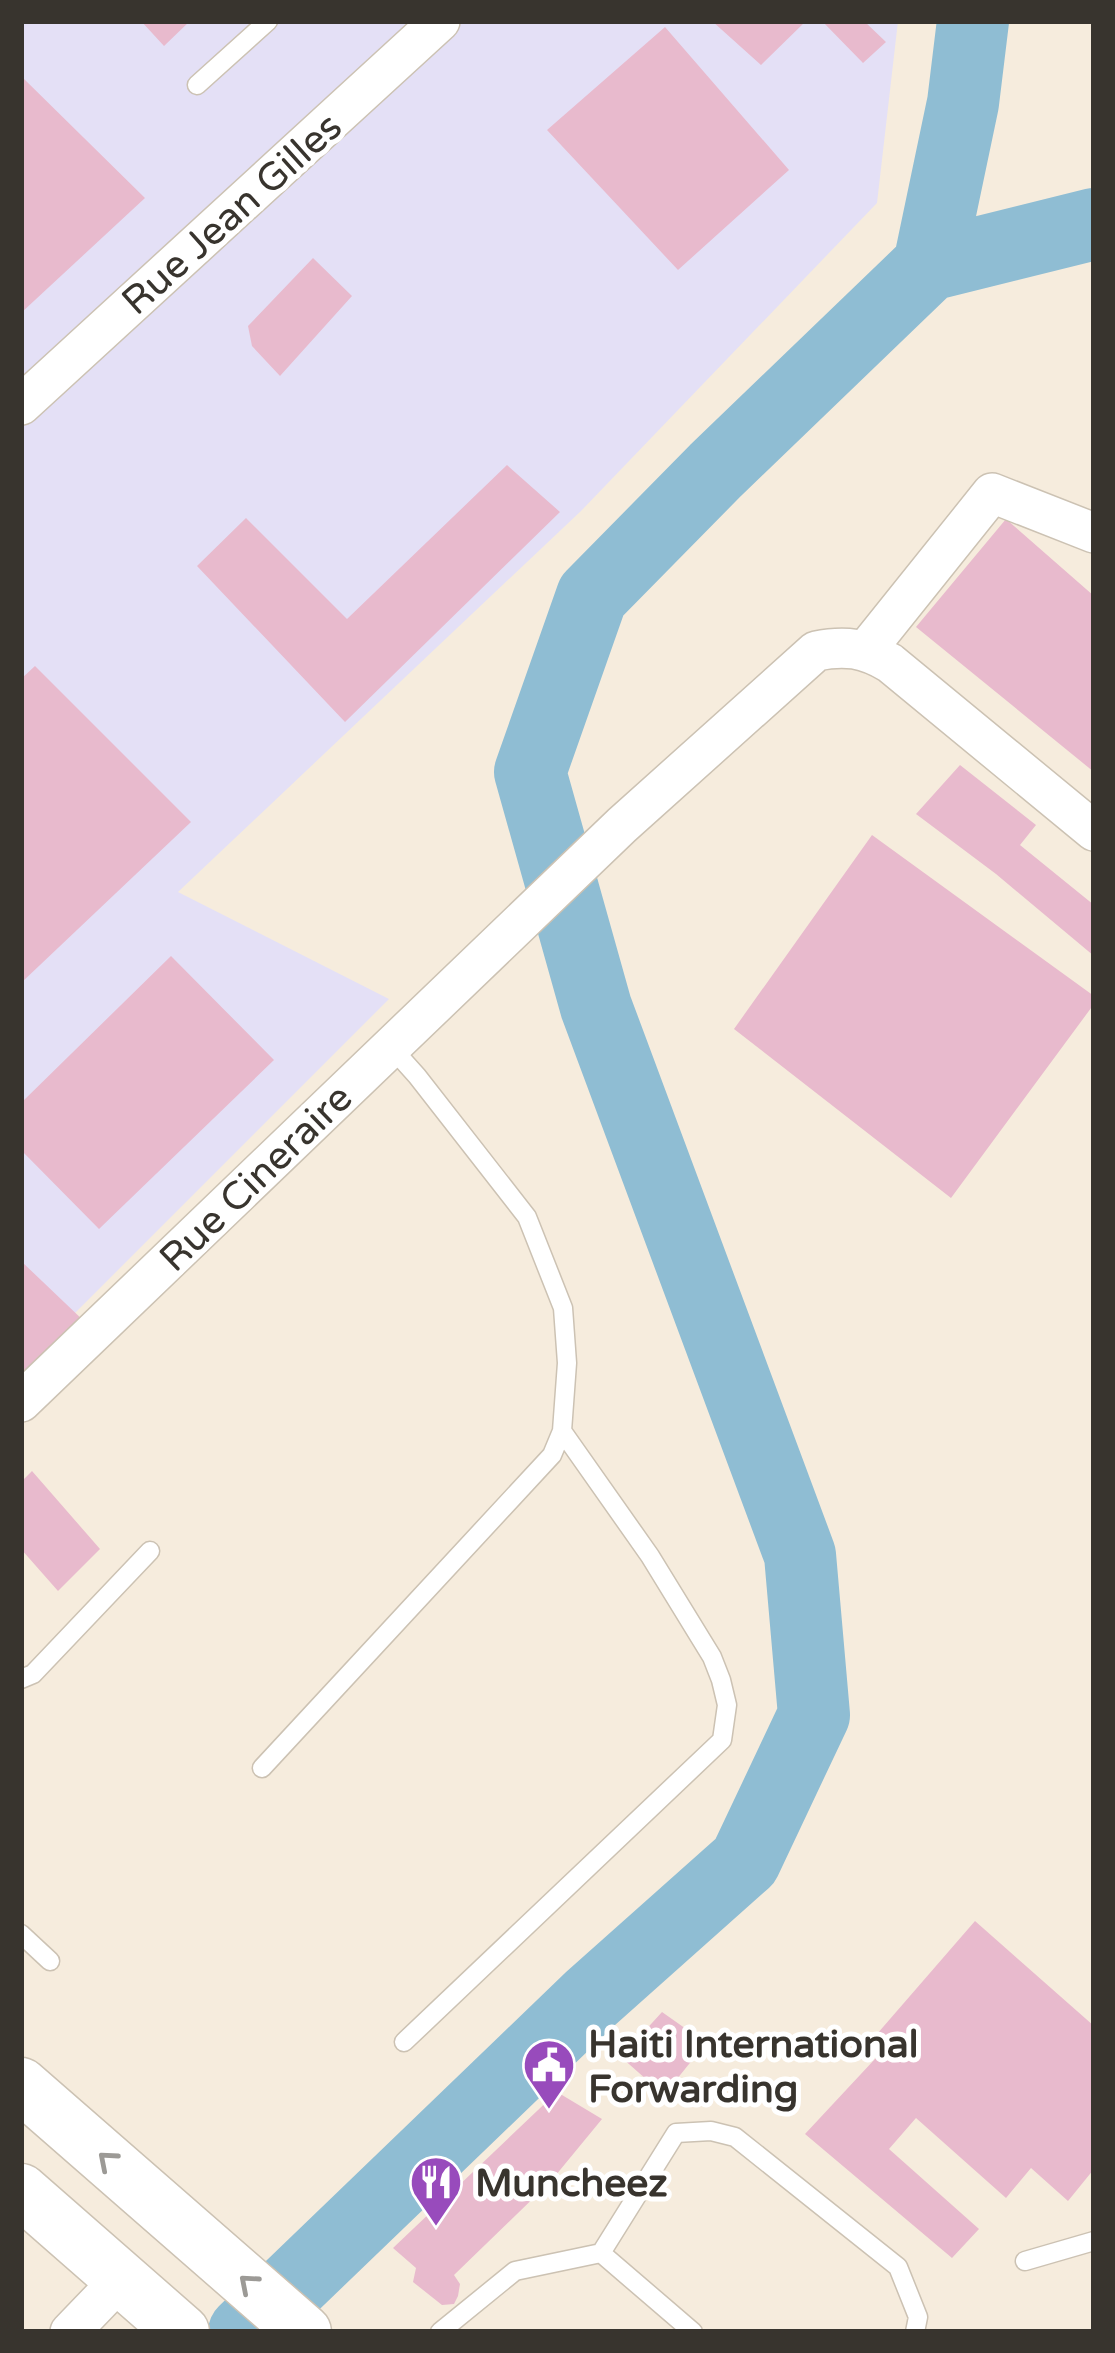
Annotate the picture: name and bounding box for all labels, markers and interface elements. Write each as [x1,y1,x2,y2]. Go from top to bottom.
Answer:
street label: Rue Jean Gilles [113,103,351,325]
street label: Rue Cineraire [150,1075,362,1282]
place label: Haiti International Forwarding [588,2021,918,2113]
public building icon: Haiti International Forwarding [521,2037,577,2111]
one-way arrow [99,2153,121,2174]
restaurant icon: Muncheez [408,2154,464,2228]
place label: Muncheez [475,2160,668,2207]
one-way arrow [240,2276,262,2298]

